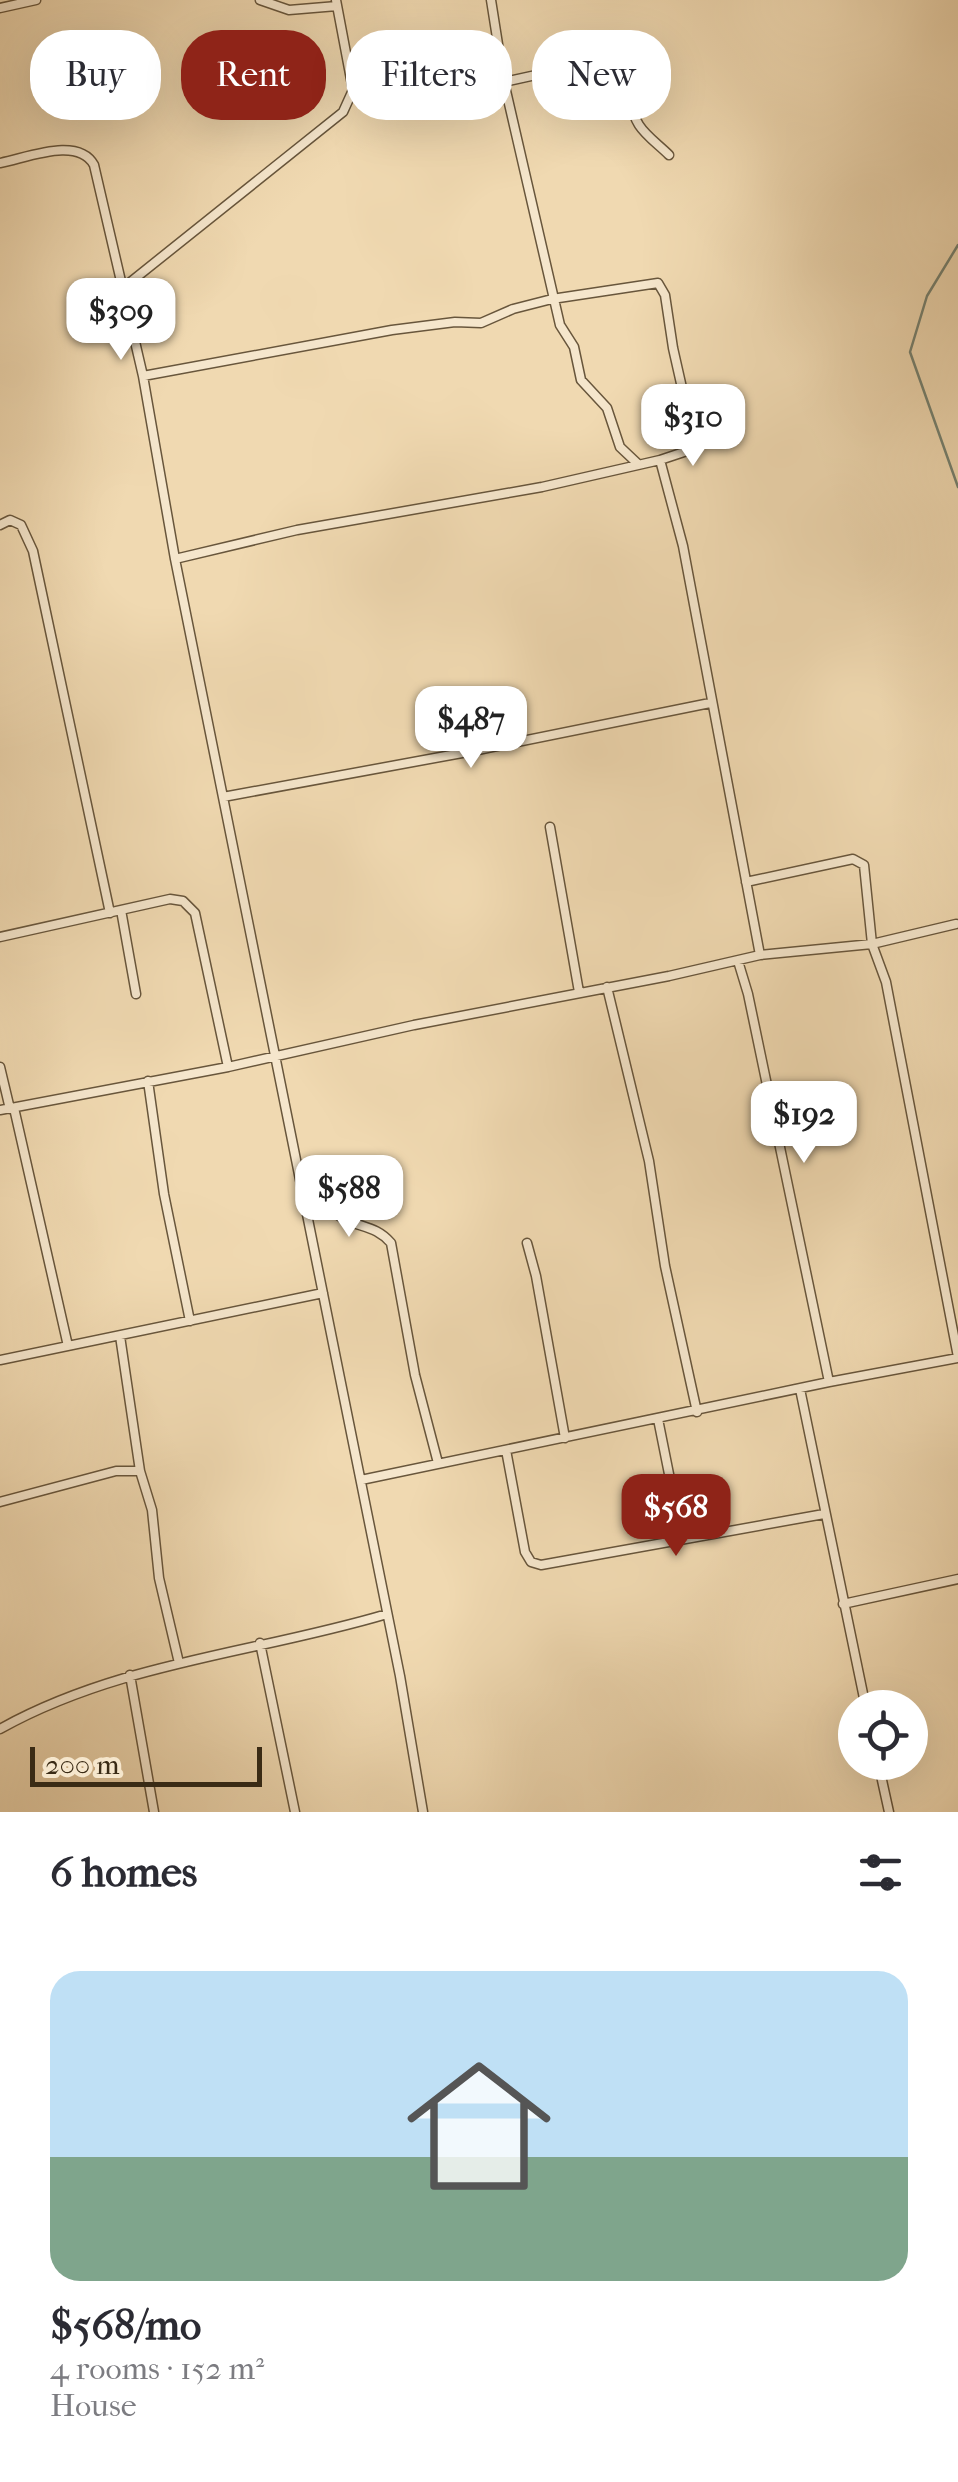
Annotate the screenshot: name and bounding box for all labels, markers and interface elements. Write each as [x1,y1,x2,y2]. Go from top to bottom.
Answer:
chip: Buy [30,30,161,120]
chip: Rent [181,30,326,120]
chip: Filters [346,30,512,120]
chip: New [532,30,671,120]
pin: $309 [62,278,180,363]
text: $309 [88,292,154,329]
pin: $310 [634,384,752,469]
text: $310 [663,398,723,435]
pin: $487 [412,686,530,771]
text: $487 [437,700,505,737]
pin: $192 [745,1081,863,1166]
text: $192 [773,1095,835,1132]
pin: $588 [290,1155,408,1240]
text: $588 [317,1169,381,1206]
pin: $568 [617,1474,735,1559]
text: $568 [644,1488,708,1525]
map controls [838,1690,928,1780]
button: locate [838,1690,928,1780]
scale bar [30,1742,262,1786]
text: 200 m [45,1748,120,1781]
icon: filters [853,1845,908,1900]
text: 6 homes [50,1848,197,1897]
icon: home [389,2036,569,2216]
text: $568/mo [50,2301,201,2350]
text: 4 rooms · 152 m² [50,2350,264,2387]
text: House [50,2387,137,2424]

